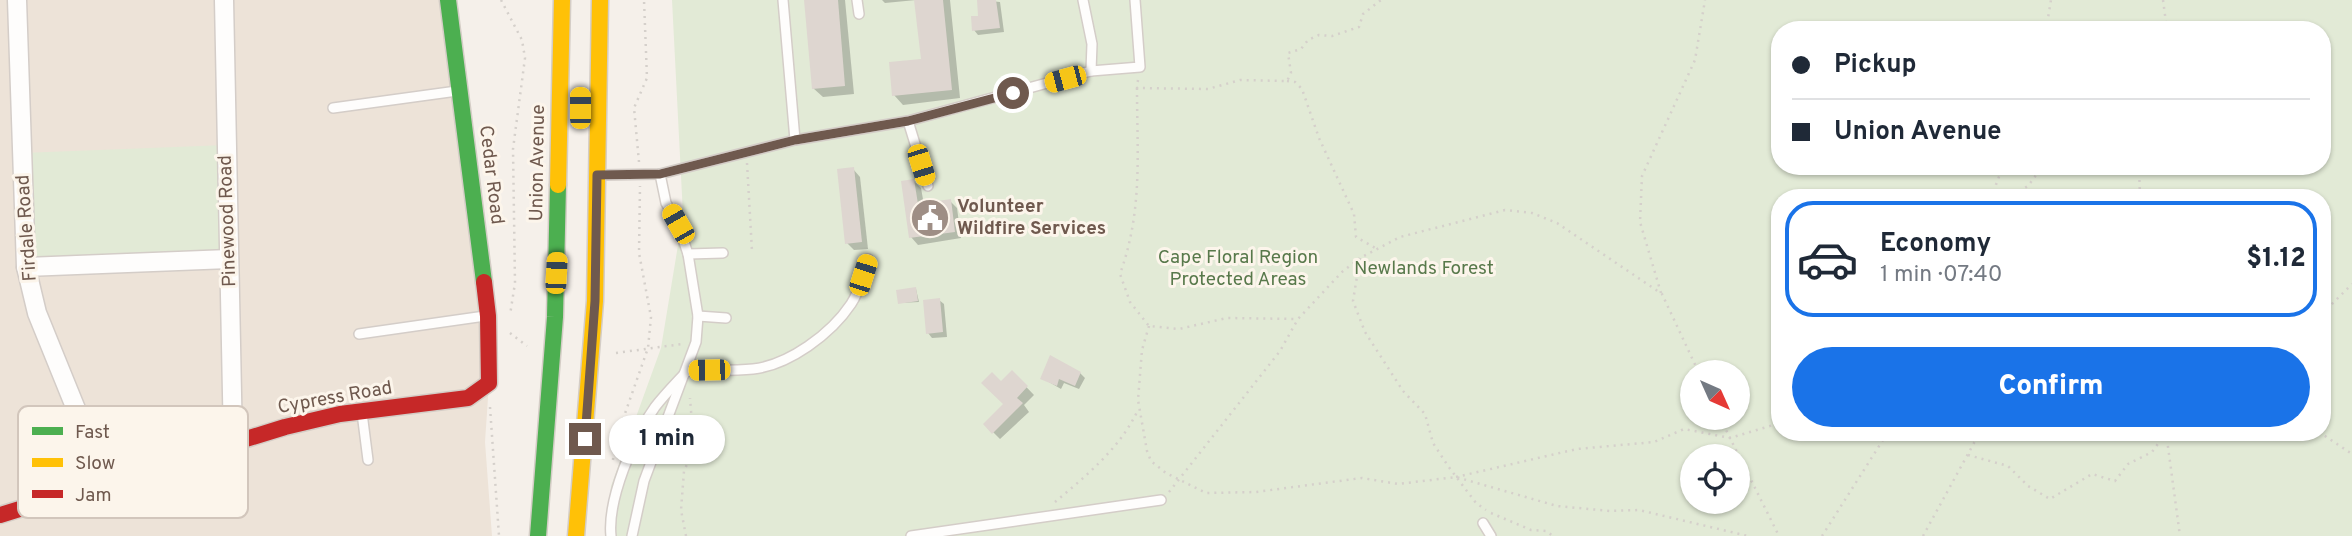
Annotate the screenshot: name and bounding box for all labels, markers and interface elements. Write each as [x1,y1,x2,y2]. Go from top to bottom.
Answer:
text: Pickup [1834,49,1917,82]
car [1042,63,1089,95]
route start [997,77,1029,109]
car [570,87,591,129]
street label: Union Avenue [525,104,551,222]
text: Union Avenue [1834,116,2002,149]
street label: Cedar Road [473,124,509,226]
car [905,142,938,188]
street label: Pinewood Road [214,155,242,287]
street label: Firdale Road [11,174,43,282]
place label: Volunteer Wildfire Services [957,195,1106,241]
public building icon: Volunteer Wildfire Services [909,197,951,239]
car [659,201,698,247]
icon: car [1796,228,1859,291]
text: Economy [1880,228,1991,261]
text: $1.12 [2246,243,2306,276]
park label: Cape Floral Region Protected Areas [1158,246,1318,292]
car [545,251,568,295]
car [847,252,880,298]
park label: Newlands Forest [1354,257,1494,281]
text: 1 min · 07:40 [1880,261,2002,290]
button: Confirm [1792,347,2310,427]
car [688,359,731,381]
north arrow [1680,360,1750,430]
map controls [1680,360,1750,514]
street label: Cypress Road [276,376,394,420]
legend [18,406,248,518]
callout: 1 min [610,414,725,464]
text: Fast [75,421,110,445]
route end [569,423,601,455]
text: 1 min [639,425,695,454]
button: locate [1680,444,1750,514]
text: Slow [75,452,115,476]
text: Jam [75,484,112,508]

